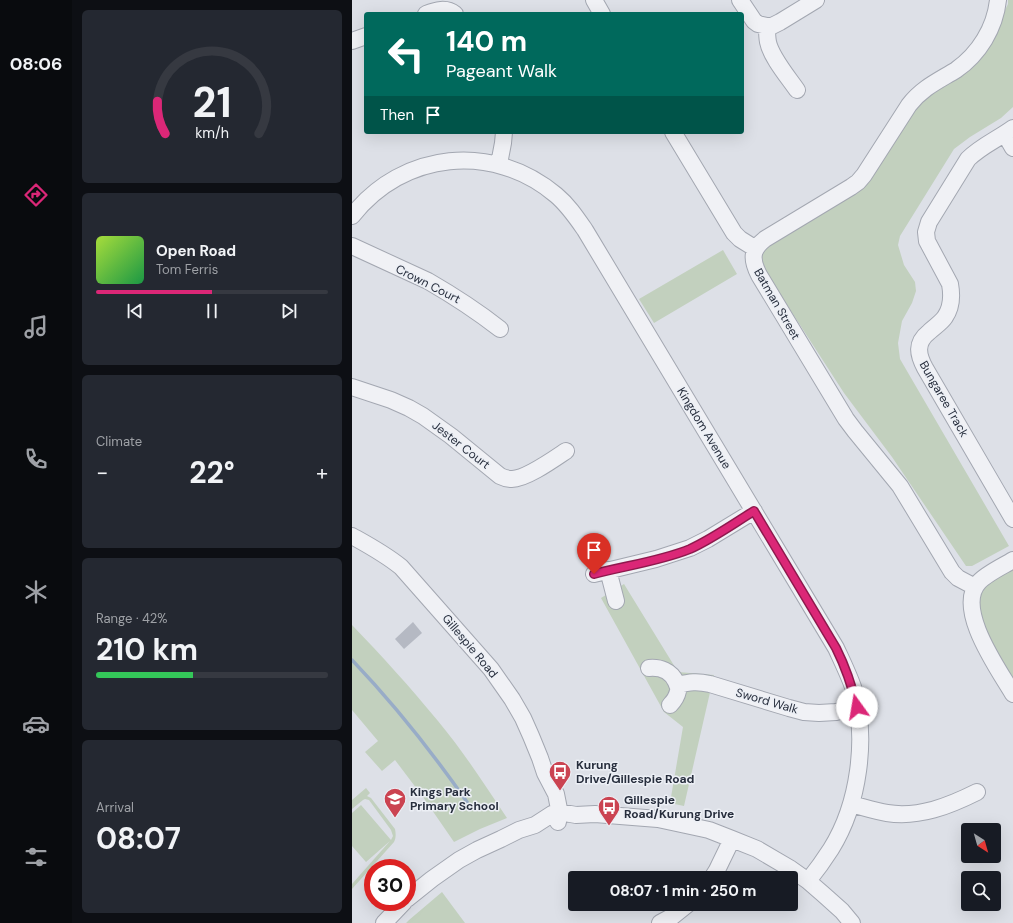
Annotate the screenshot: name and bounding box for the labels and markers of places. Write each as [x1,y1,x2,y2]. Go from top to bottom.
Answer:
pin [577,533,611,574]
place label: Kurung Drive/Gillespie Road [576,757,695,787]
bus stop icon: Kurung Drive/Gillespie Road [547,759,573,792]
place label: Kings Park Primary School [410,784,499,814]
school or university icon: Kings Park Primary School [382,786,408,819]
place label: Gillespie Road/Kurung Drive [624,792,734,822]
bus stop icon: Gillespie Road/Kurung Drive [596,794,622,827]

